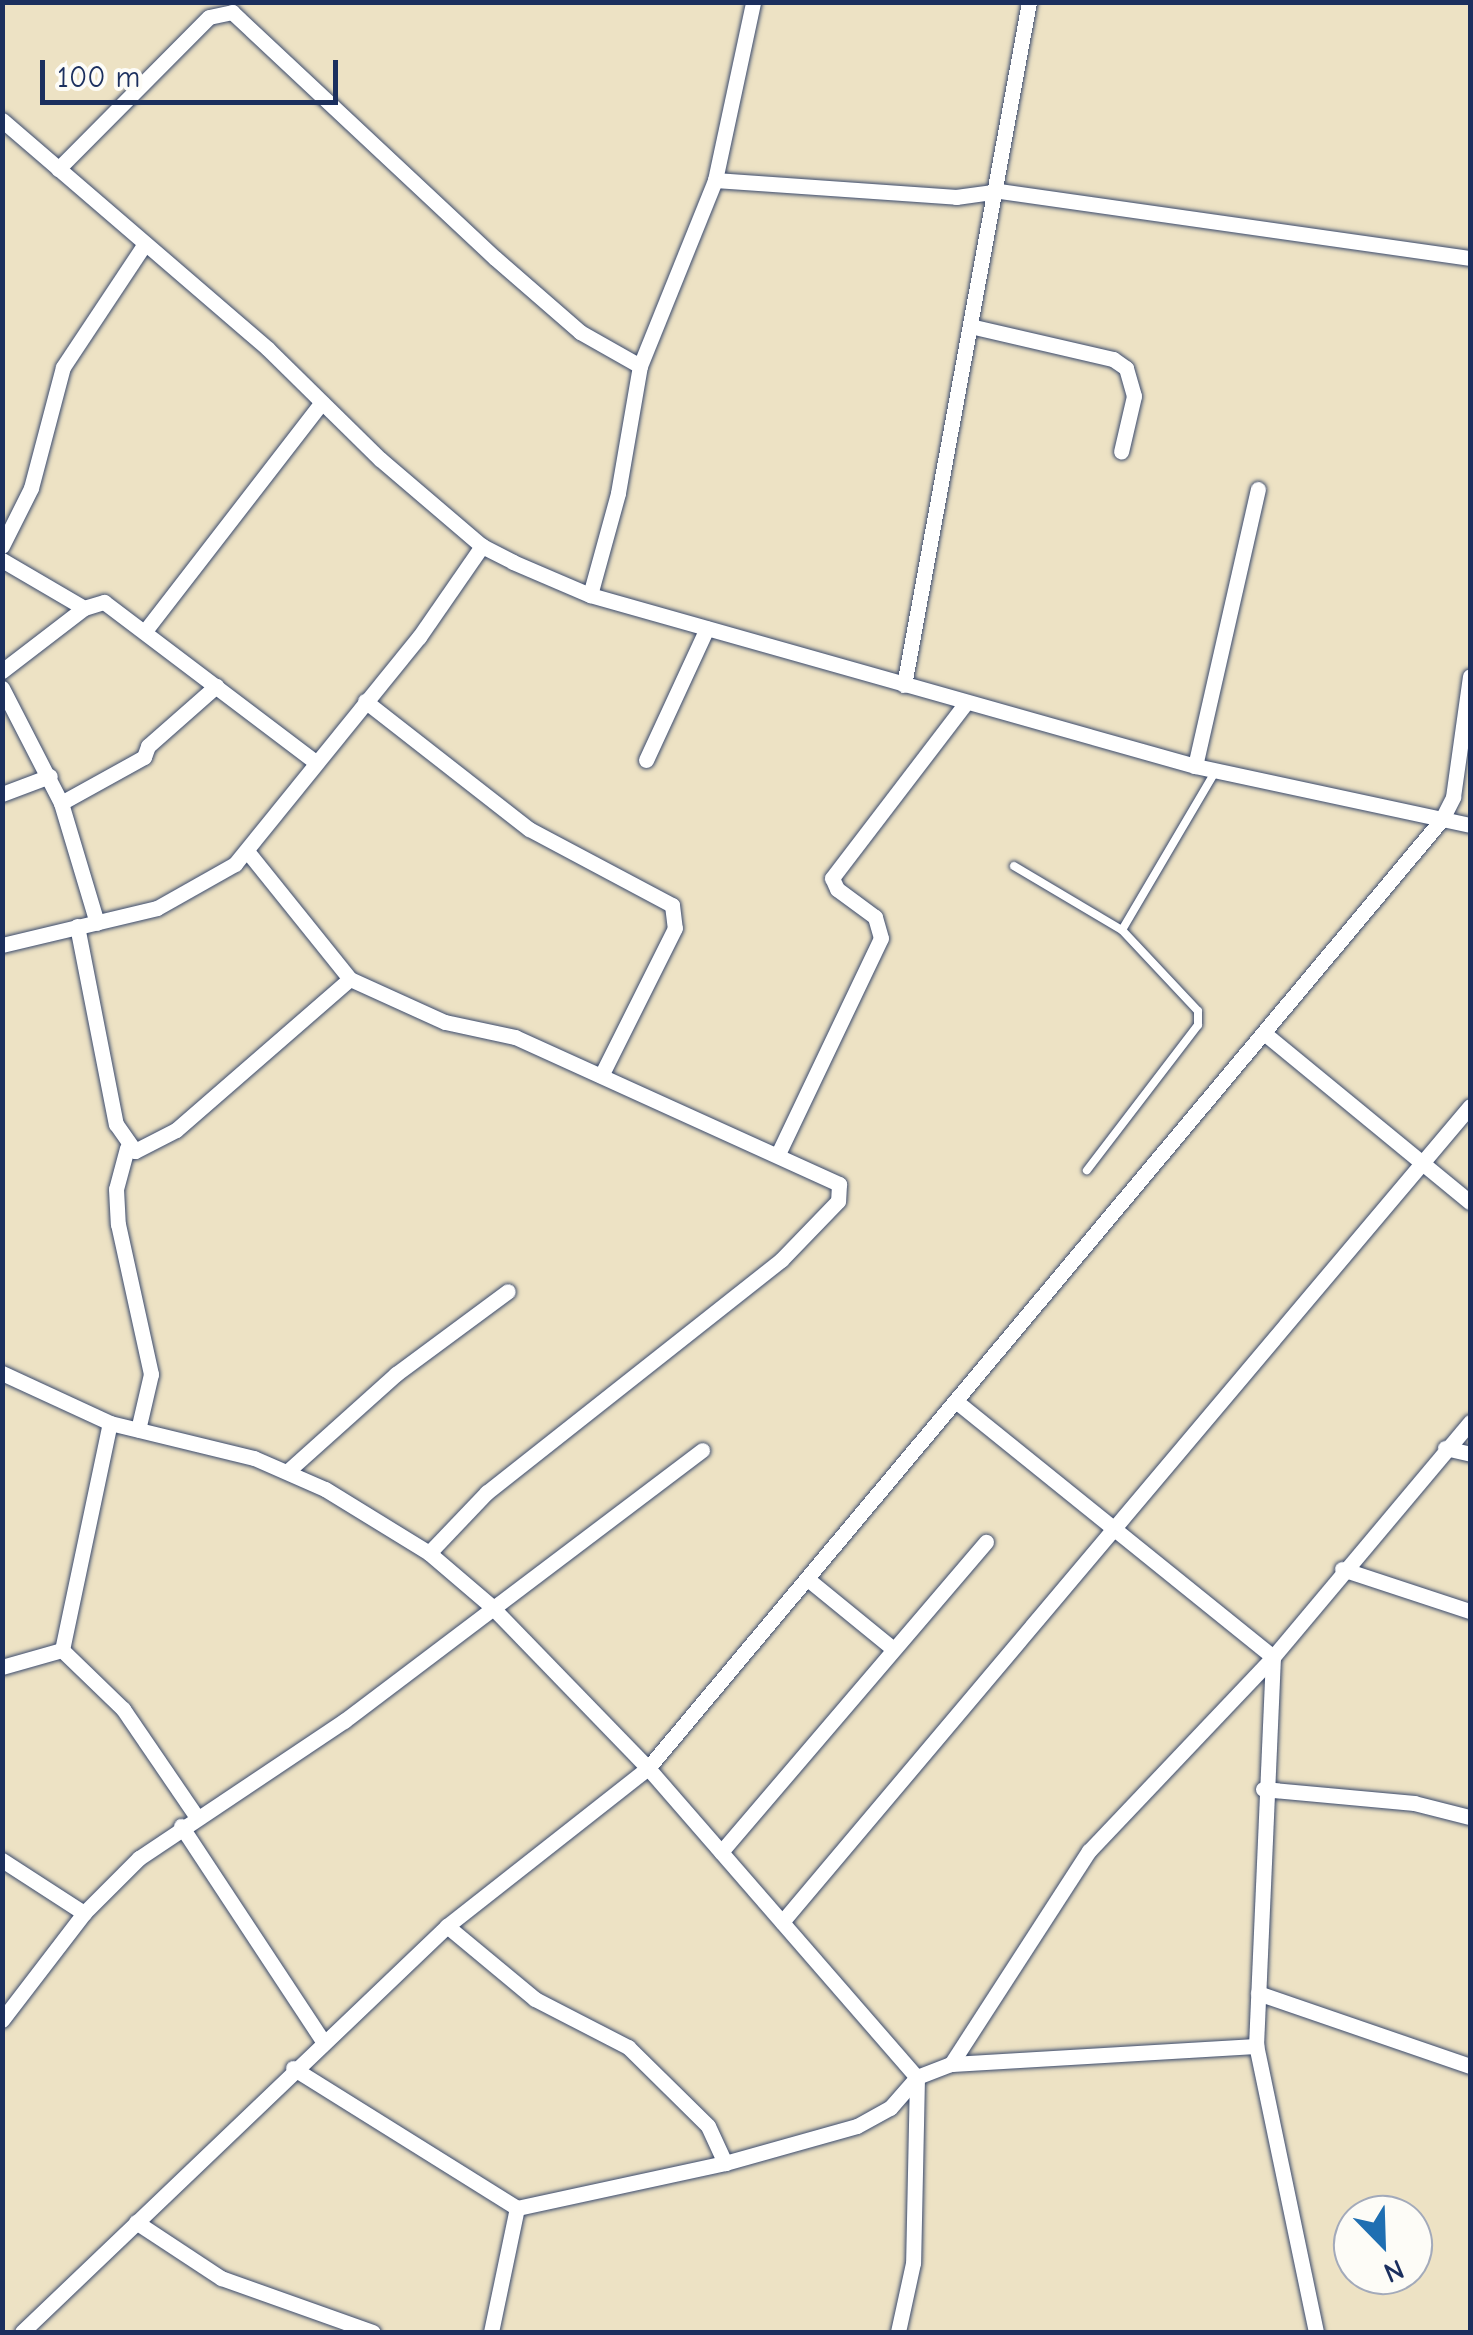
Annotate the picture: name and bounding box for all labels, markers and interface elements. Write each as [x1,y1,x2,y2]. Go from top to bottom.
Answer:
scale bar [45,40,342,102]
text: 100 m [57,60,140,95]
north arrow [1333,2195,1433,2295]
text: N [1379,2252,1409,2289]

